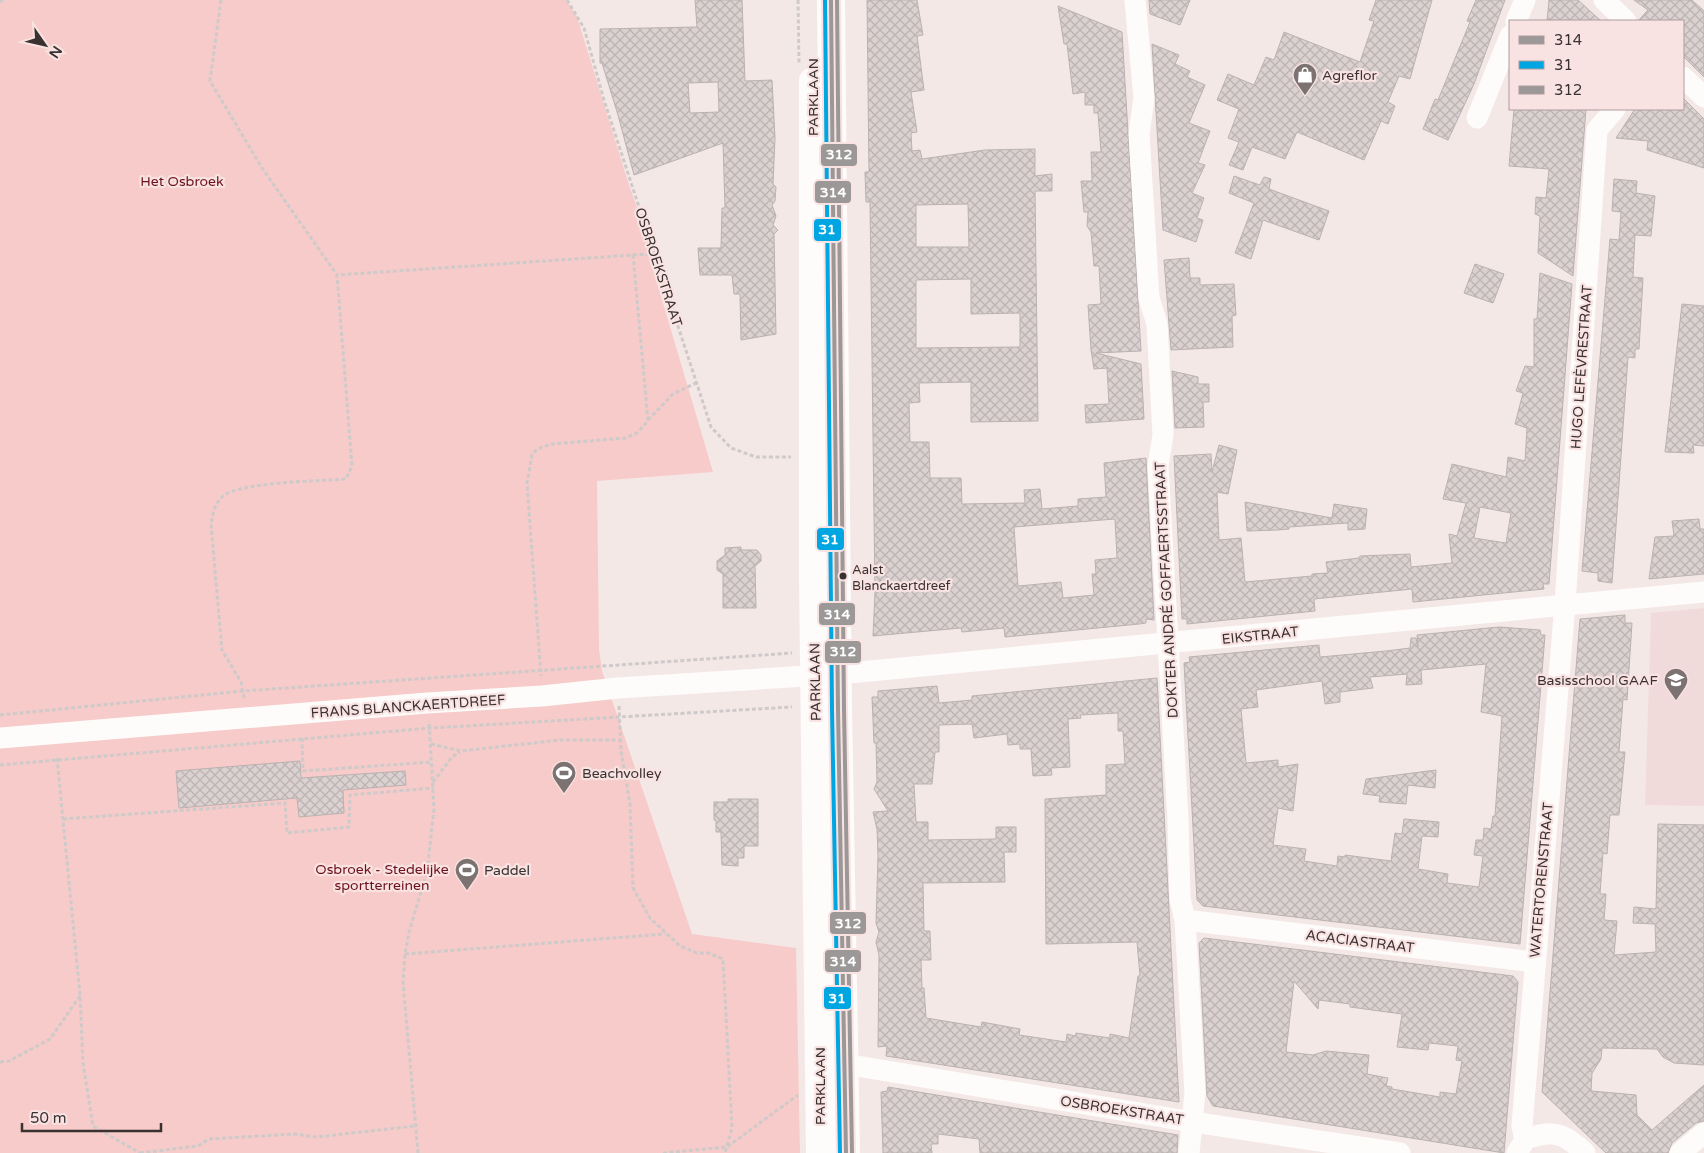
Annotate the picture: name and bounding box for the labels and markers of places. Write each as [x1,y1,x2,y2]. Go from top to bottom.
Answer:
shop icon: Agreflor [1292,62,1318,96]
place label: Agreflor [1322,67,1378,84]
place label: Aalst Blanckaertdreef [852,562,950,594]
marker: Aalst Blanckaertdreef [838,571,848,581]
school or university icon: Basisschool GAAF [1663,667,1689,701]
place label: Basisschool GAAF [1537,672,1658,689]
sports icon: Beachvolley [551,760,577,794]
place label: Beachvolley [582,765,662,782]
sports icon: Paddel [454,857,480,891]
place label: Paddel [484,862,530,879]

